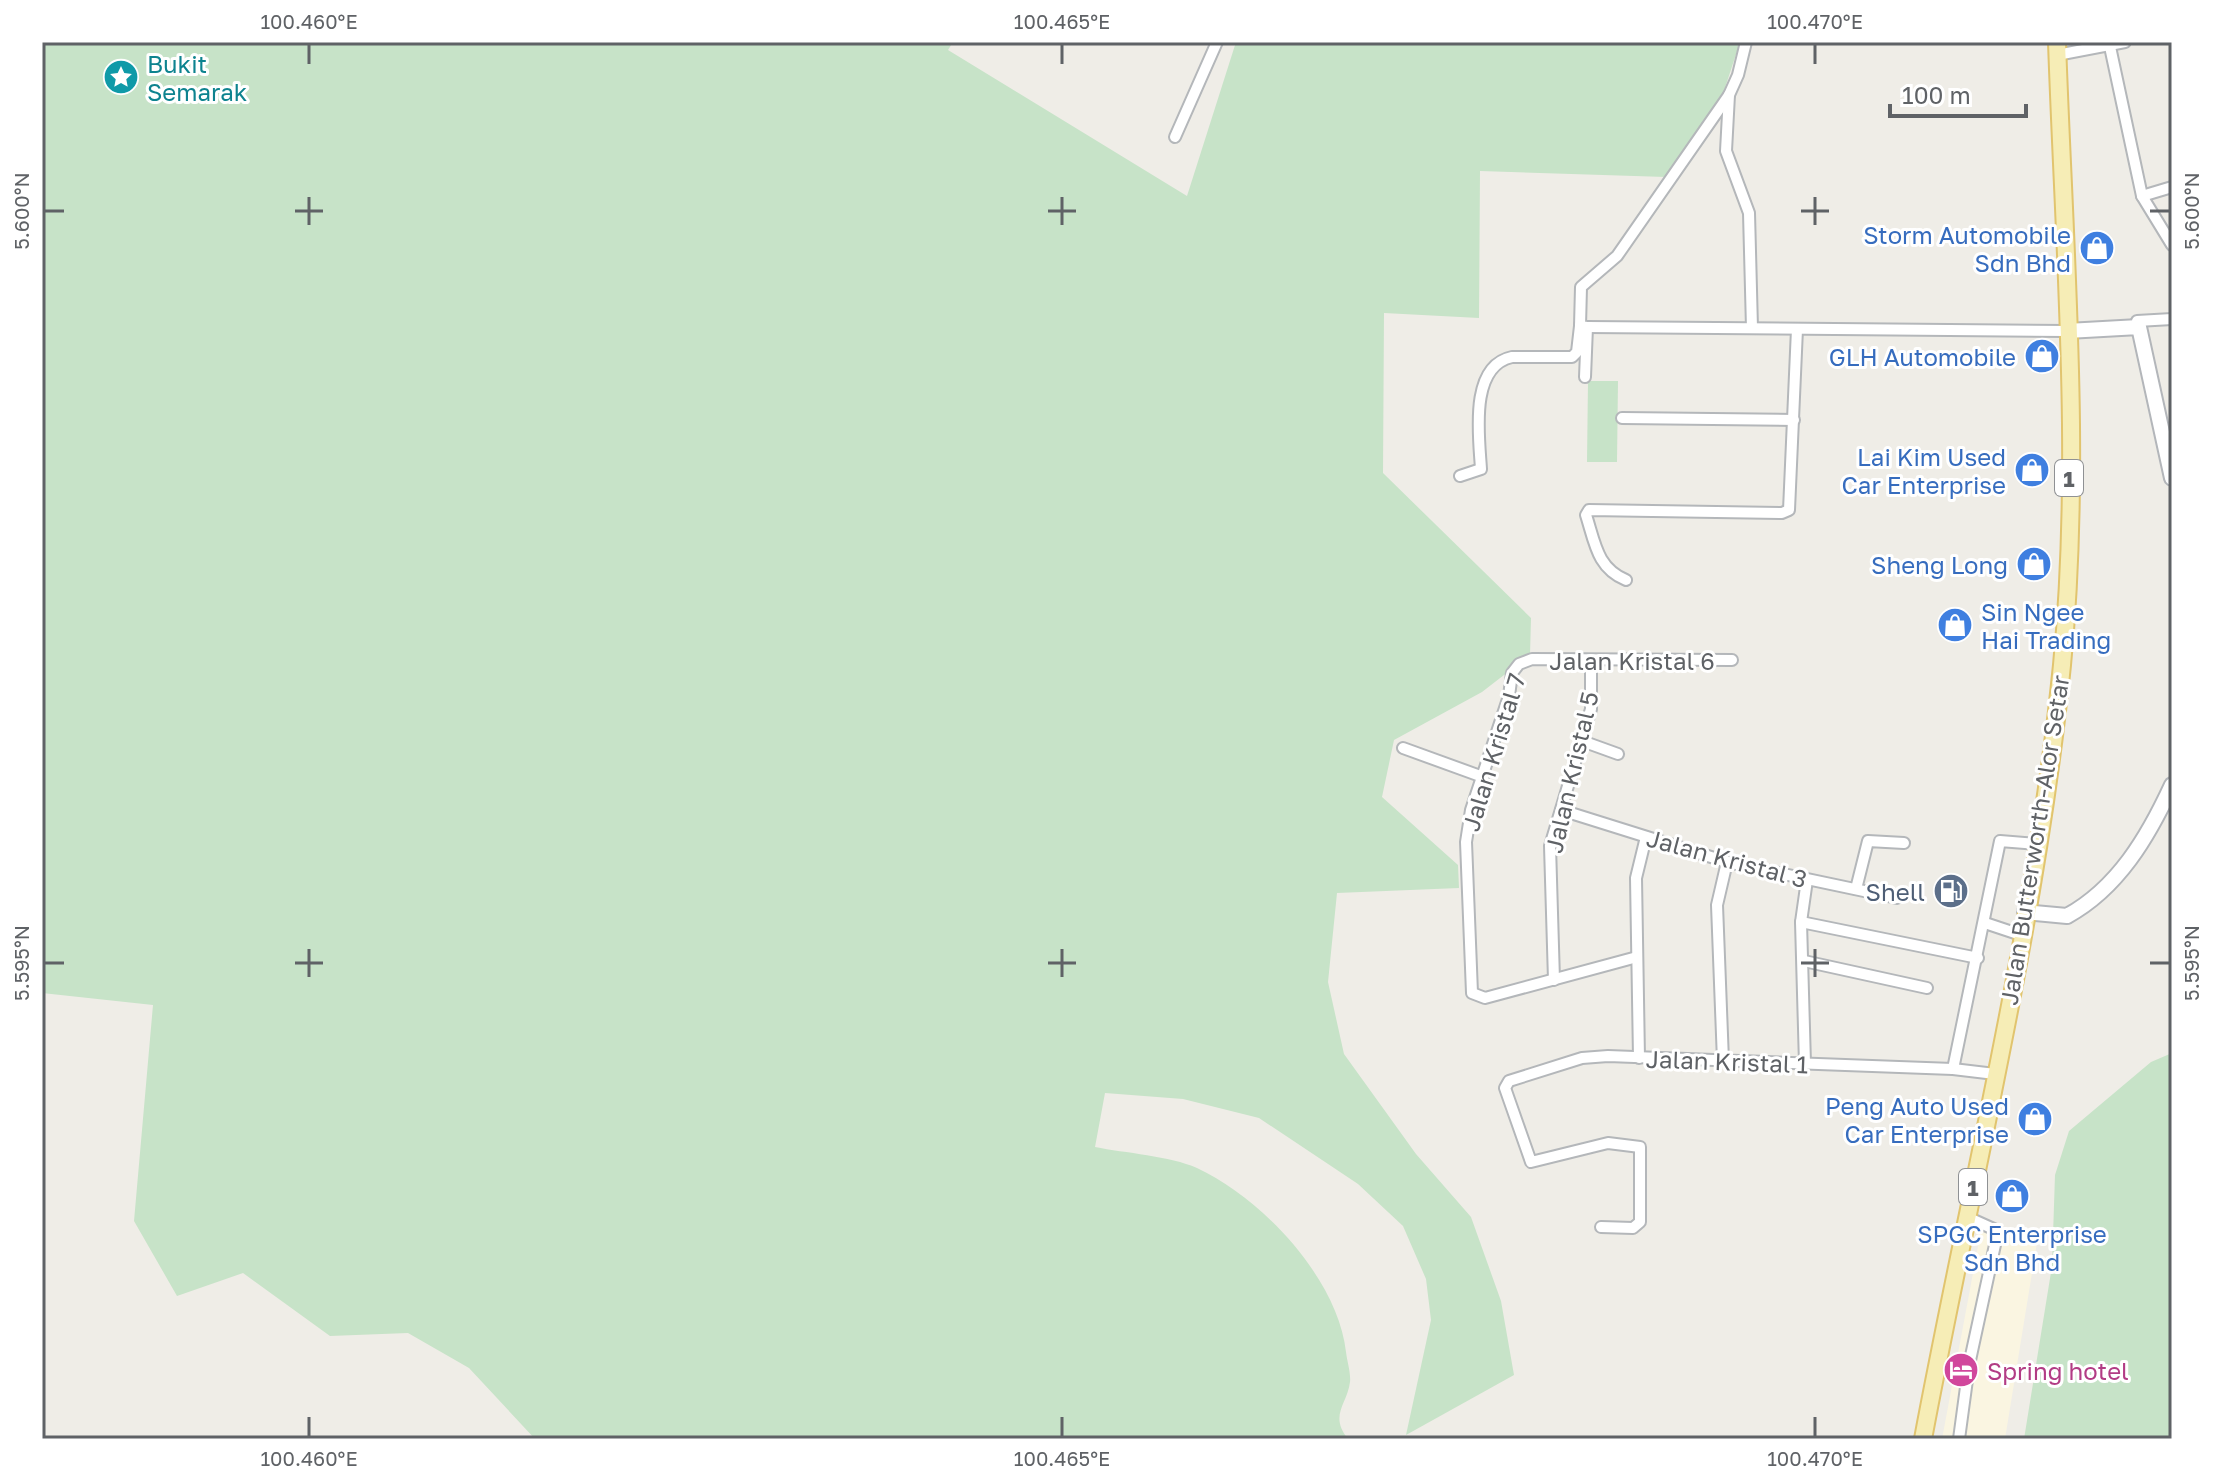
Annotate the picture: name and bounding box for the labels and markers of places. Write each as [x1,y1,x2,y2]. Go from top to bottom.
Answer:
place label: Bukit Semarak [147,49,247,106]
place icon: Bukit Semarak [102,58,140,96]
place label: Storm Automobile Sdn Bhd [1863,220,2071,277]
shop icon: Storm Automobile Sdn Bhd [2078,229,2116,267]
shop icon: GLH Automobile [2023,337,2061,375]
place label: GLH Automobile [1829,342,2016,371]
place label: Lai Kim Used Car Enterprise [1842,442,2006,499]
shop icon: Lai Kim Used Car Enterprise [2013,451,2051,489]
shop icon: Sheng Long [2015,545,2053,583]
place label: Sheng Long [1871,550,2008,579]
place label: Sin Ngee Hai Trading [1981,597,2111,654]
shop icon: Sin Ngee Hai Trading [1936,606,1974,644]
fuel station icon: Shell [1932,872,1970,910]
place label: Shell [1866,877,1925,906]
place label: Peng Auto Used Car Enterprise [1825,1091,2009,1148]
shop icon: Peng Auto Used Car Enterprise [2016,1100,2054,1138]
shop icon: SPGC Enterprise Sdn Bhd [1993,1177,2031,1215]
place label: SPGC Enterprise Sdn Bhd [1917,1219,2107,1276]
hotel icon: Spring hotel [1942,1351,1980,1389]
place label: Spring hotel [1987,1356,2129,1385]

